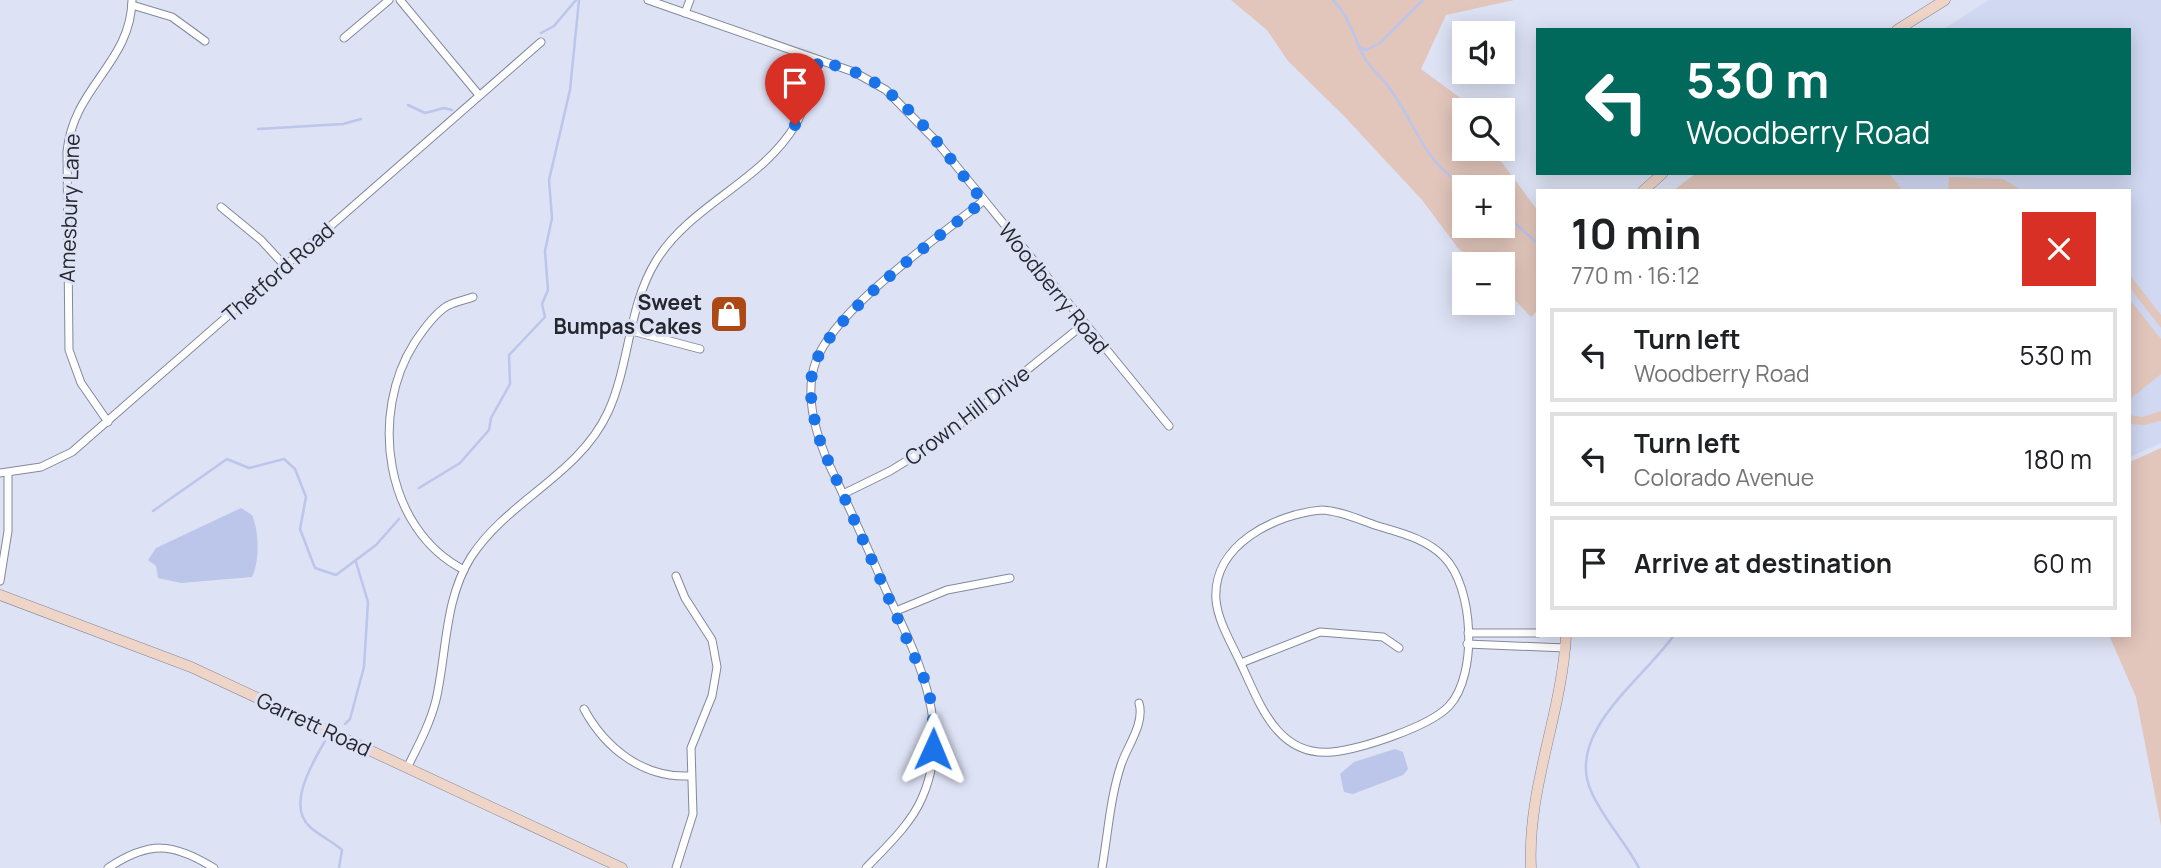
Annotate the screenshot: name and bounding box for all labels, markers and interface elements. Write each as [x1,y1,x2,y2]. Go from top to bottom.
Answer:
map controls [1452,21,1515,315]
button: sound [1452,21,1515,84]
text: 530 m [1686,46,1829,113]
pin [765,53,825,125]
icon: left [1571,56,1662,147]
icon: arrive [776,64,814,102]
button: search [1452,98,1515,161]
text: Woodberry Road [1686,110,1930,154]
street label: Amesbury Lane [52,133,86,283]
button: + [1452,175,1515,238]
text: 10 min [1571,204,1701,262]
button: close [2022,212,2096,286]
street label: Thetford Road [216,216,340,328]
street label: Woodberry Road [993,217,1115,359]
button: − [1452,252,1515,315]
text: 770 m · 16:12 [1571,259,1699,291]
place label: Sweet Bumpas Cakes [553,288,702,340]
shop icon: Sweet Bumpas Cakes [708,293,750,335]
text: Turn left [1634,321,1741,357]
icon: left [1575,336,1613,374]
text: 530 m [2019,337,2092,373]
text: Woodberry Road [1634,357,1810,389]
street label: Crown Hill Drive [899,359,1035,471]
text: Turn left [1634,425,1741,461]
icon: left [1575,440,1613,478]
text: 180 m [2024,441,2092,477]
text: Colorado Avenue [1634,461,1814,493]
icon: arrive [1575,544,1613,582]
text: Arrive at destination [1634,545,1892,581]
text: 60 m [2033,545,2092,581]
street label: Garrett Road [252,685,376,763]
position arrow [896,712,970,786]

